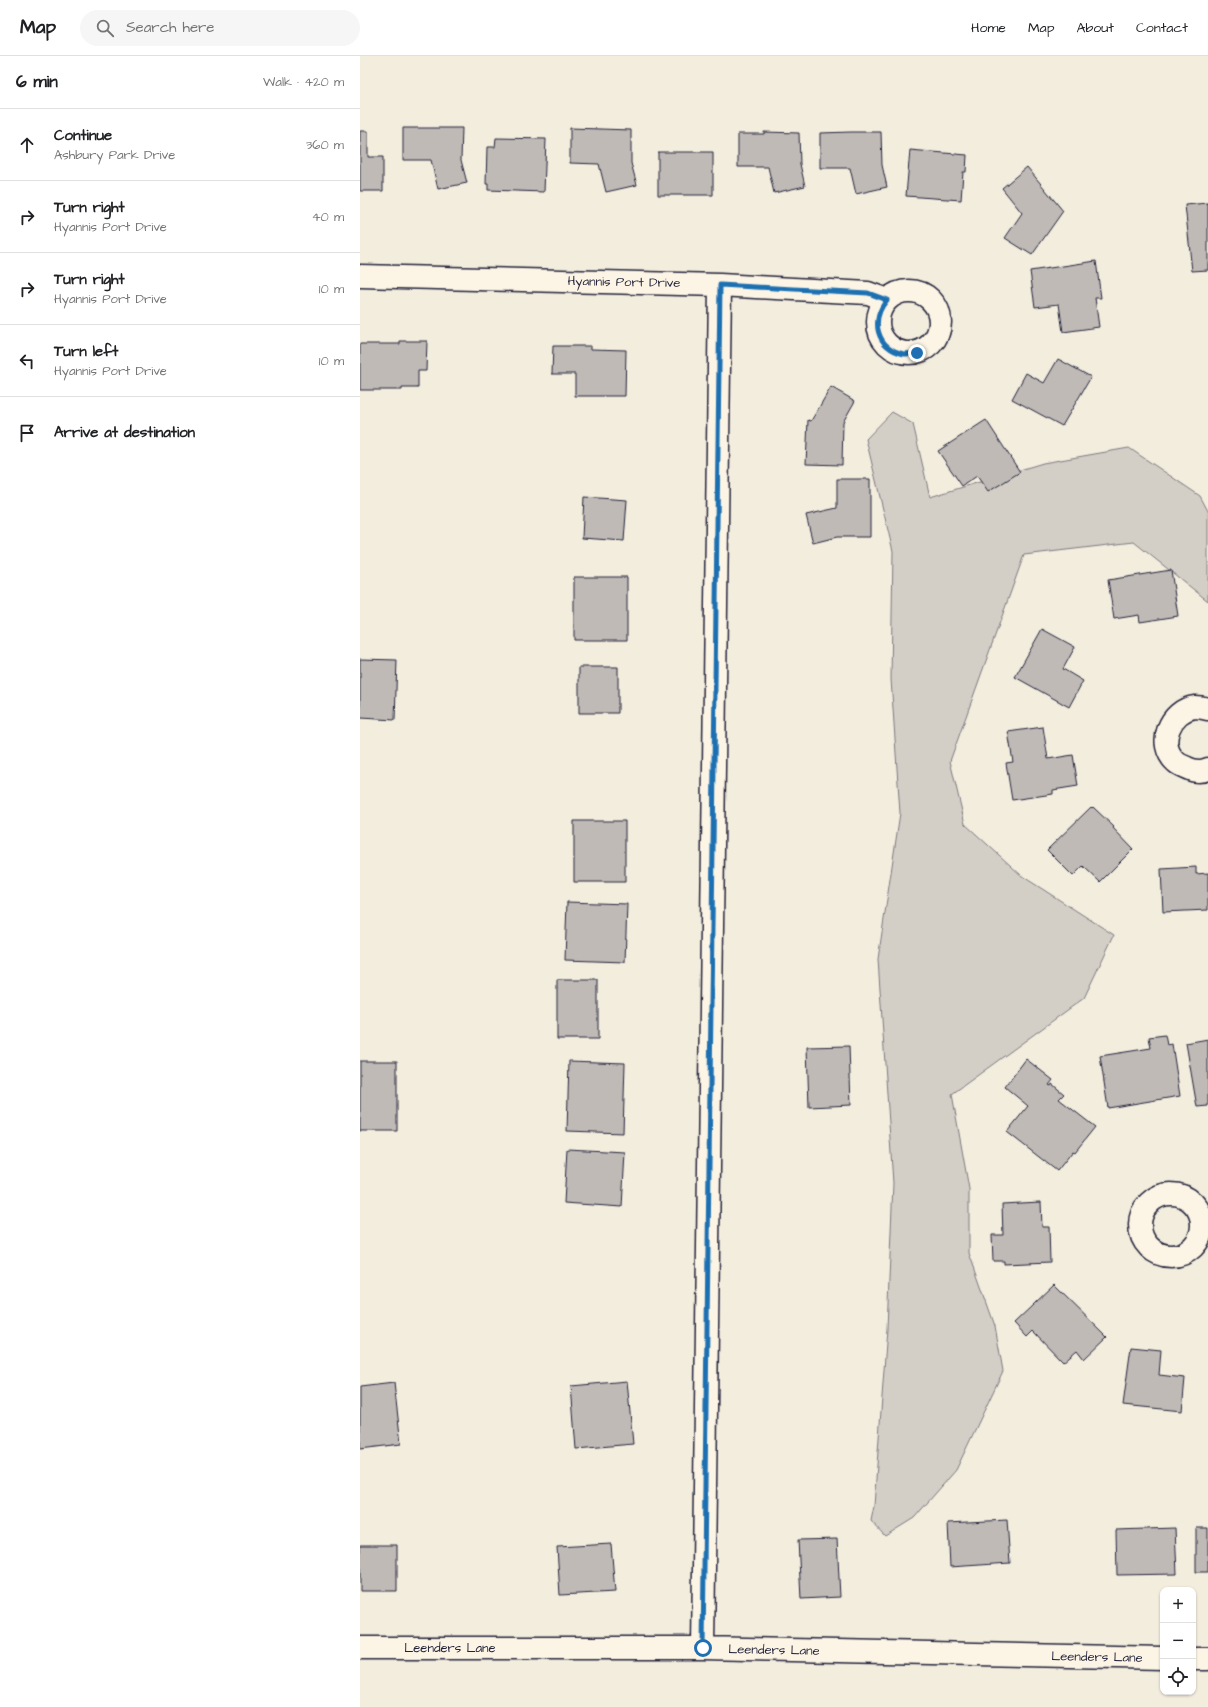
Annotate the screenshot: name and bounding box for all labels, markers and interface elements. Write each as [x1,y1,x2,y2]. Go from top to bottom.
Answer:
search box [80,10,360,46]
text: Map [20,14,56,41]
icon: search [94,17,116,39]
text: Search here [126,17,215,38]
text: Home [971,18,1006,38]
text: Map [1028,18,1054,38]
text: About [1076,18,1114,38]
text: Contact [1136,18,1188,38]
text: 6 min [16,70,58,94]
text: Walk · 420 m [263,73,344,91]
text: Continue [54,125,112,146]
icon: ahead [16,134,38,156]
text: 360 m [306,136,344,154]
text: Ashbury Park Drive [54,146,175,164]
text: Turn right [54,197,125,218]
icon: right [16,206,38,228]
text: 40 m [312,208,344,226]
text: Hyannis Port Drive [54,218,167,236]
text: Turn right [54,269,125,290]
street label: Hyannis Port Drive [567,272,681,293]
icon: right [16,278,38,300]
text: 10 m [319,280,344,298]
text: Hyannis Port Drive [54,290,167,308]
text: Turn left [54,341,118,362]
route end [908,344,926,362]
icon: left [16,350,38,372]
text: 10 m [319,352,344,370]
text: Hyannis Port Drive [54,362,167,380]
icon: arrive [16,422,38,444]
text: Arrive at destination [54,422,195,443]
map controls [1160,1587,1196,1695]
button: + [1160,1587,1196,1623]
button: − [1160,1623,1196,1659]
street label: Leenders Lane [404,1639,496,1657]
route start [694,1639,712,1657]
street label: Leenders Lane [728,1640,820,1660]
street label: Leenders Lane [1051,1647,1143,1667]
button: locate [1160,1659,1196,1695]

